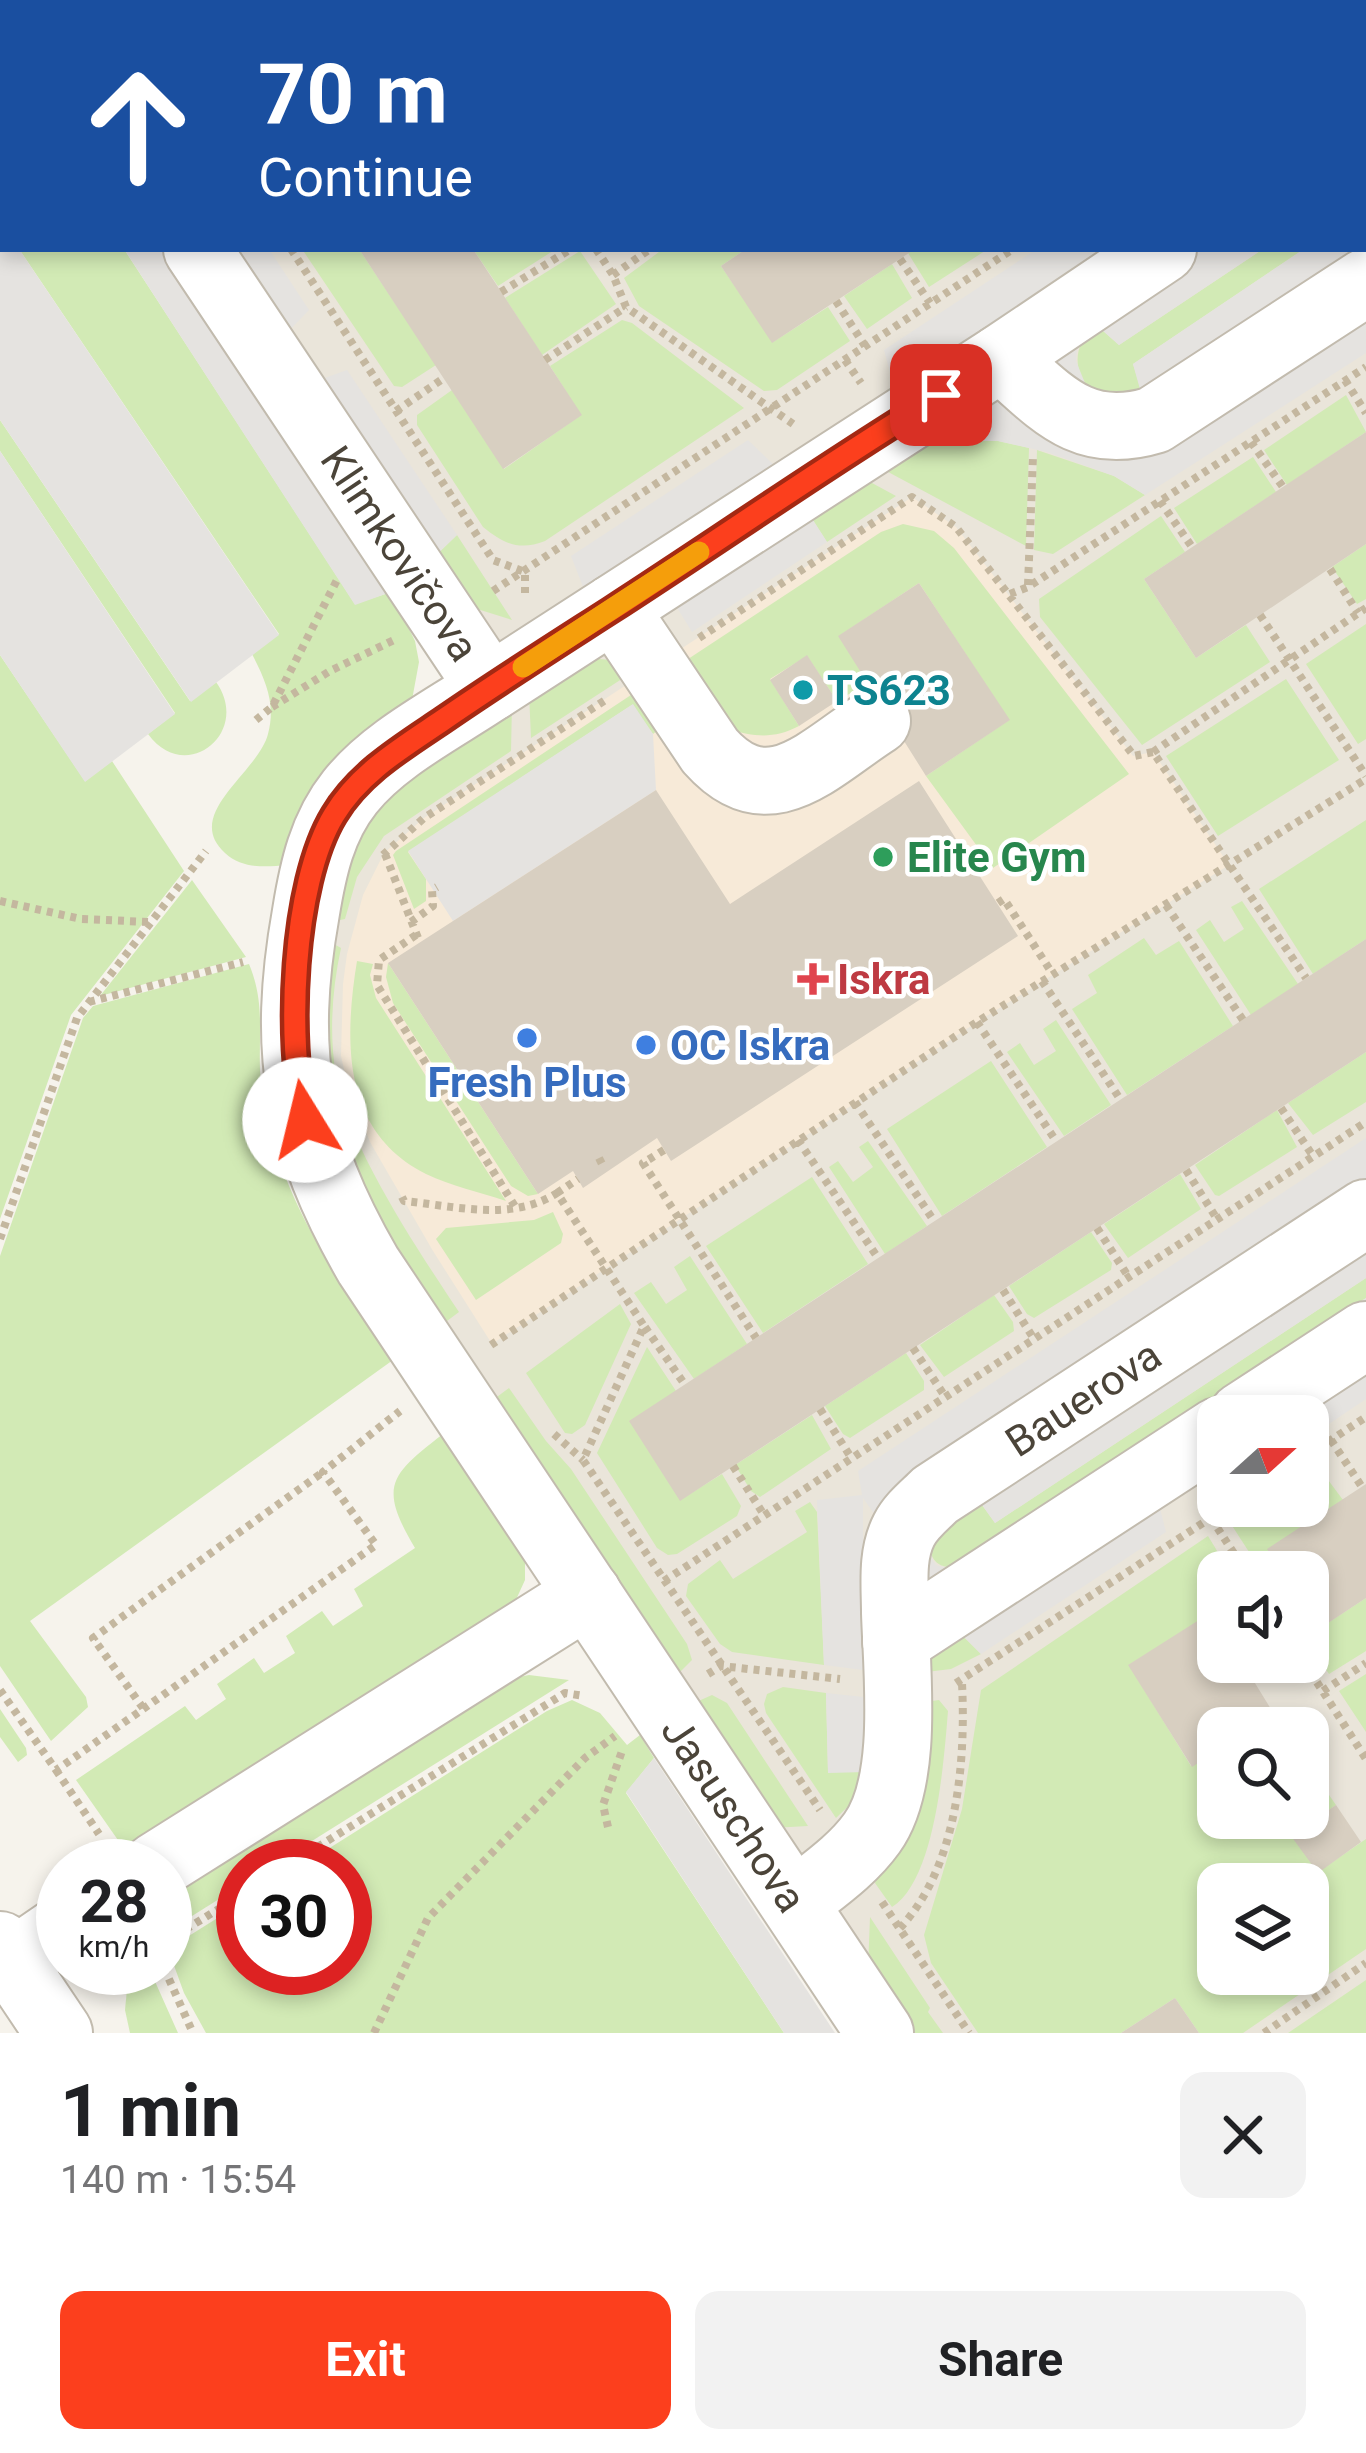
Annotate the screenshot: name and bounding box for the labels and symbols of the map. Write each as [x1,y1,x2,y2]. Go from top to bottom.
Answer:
pin [890,344,992,446]
street label: Klimkovičova [311,437,489,670]
place label: TS623 [827,666,951,715]
marker: TS623 [790,677,816,703]
place label: Elite Gym [907,833,1086,882]
marker: Elite Gym [870,844,896,870]
place label: Iskra [837,955,930,1004]
marker: Iskra [800,966,826,992]
place label: OC Iskra [670,1021,830,1070]
marker: Fresh Plus [514,1025,540,1051]
marker: OC Iskra [633,1032,659,1058]
position arrow [242,1057,368,1183]
place label: Fresh Plus [427,1058,627,1107]
street label: Bauerova [996,1330,1170,1466]
north arrow [1197,1395,1329,1527]
street label: Jasuschova [652,1707,817,1921]
speed limit sign: 30 [216,1839,372,1995]

